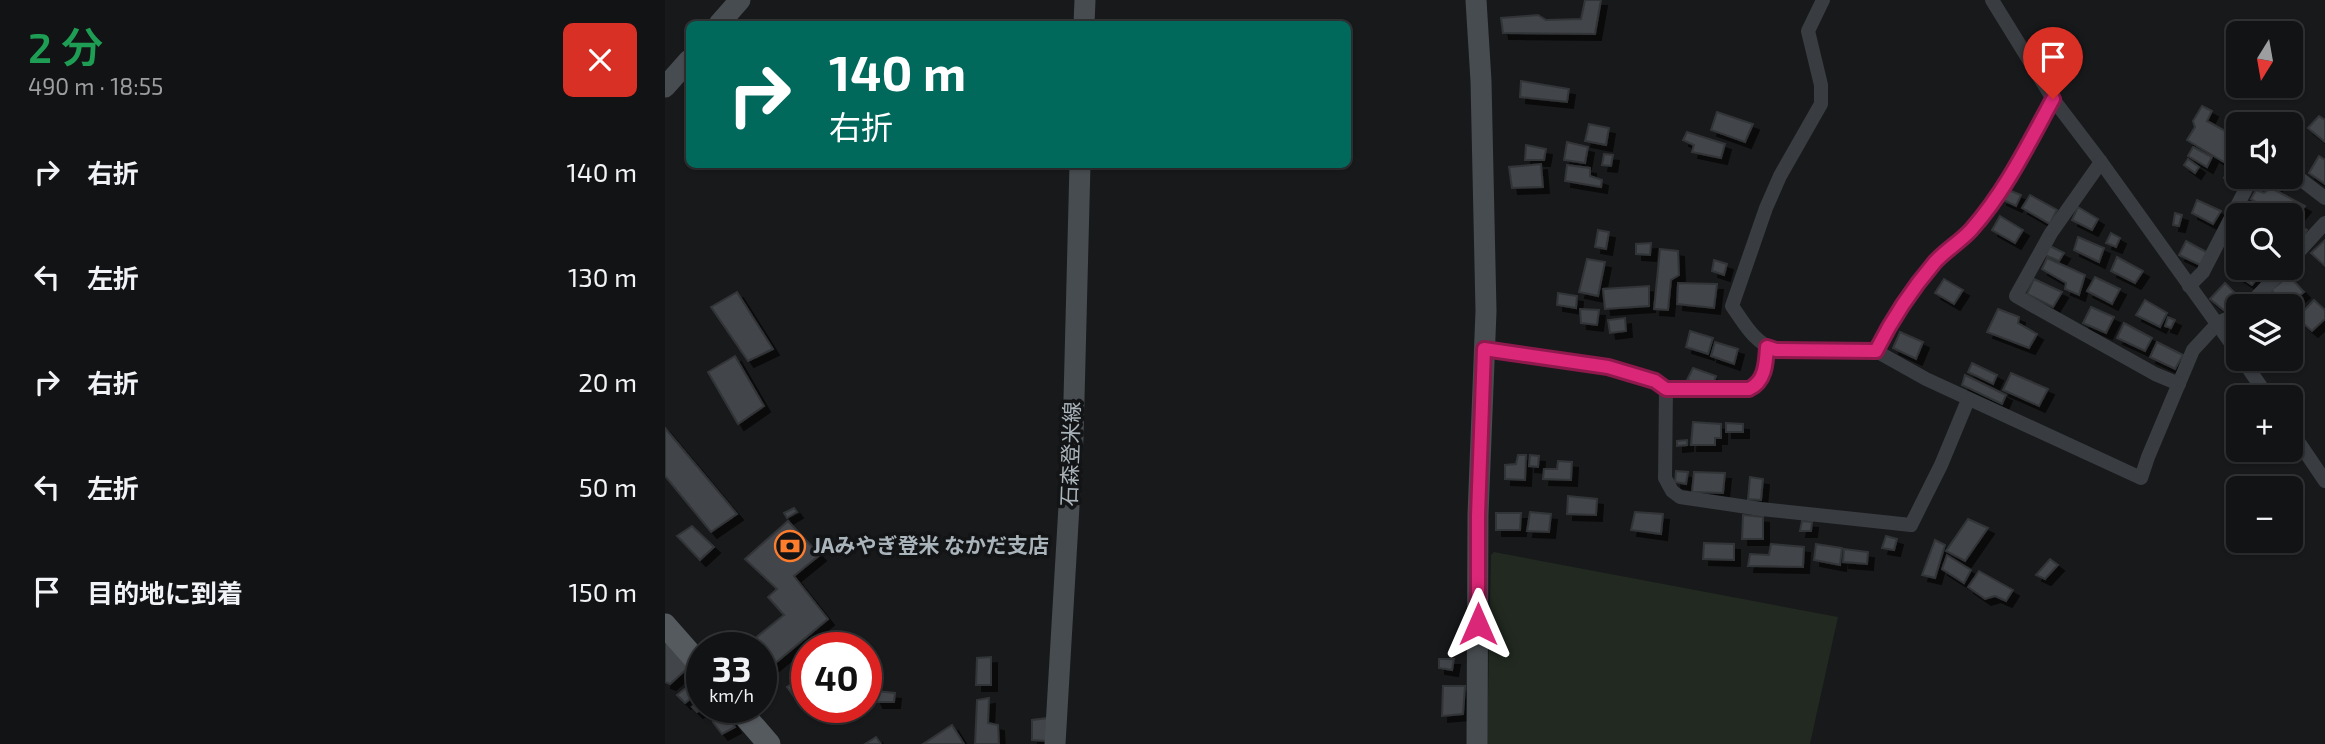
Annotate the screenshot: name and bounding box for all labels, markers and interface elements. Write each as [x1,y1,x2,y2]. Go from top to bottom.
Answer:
text: 2 分 [28,21,103,71]
north arrow [2226,21,2303,98]
map controls [2226,21,2303,553]
button: close [563,23,637,97]
pin [2023,27,2083,99]
icon: arrive [2034,38,2072,76]
text: 140 m [829,42,966,101]
icon: right [714,49,805,140]
text: 490 m · 18:55 [28,72,163,100]
text: 右折 [829,107,893,145]
button: sound [2226,112,2303,189]
icon: right [28,153,66,191]
text: 140 m [566,156,637,187]
text: 右折 [87,157,139,188]
button: search [2226,203,2303,280]
icon: left [28,258,66,296]
text: 130 m [568,261,637,292]
text: 左折 [87,262,139,293]
button: layers [2226,294,2303,371]
icon: right [28,363,66,401]
text: 20 m [578,366,637,397]
text: 右折 [87,367,139,398]
button: + [2226,385,2303,462]
street label: 石森登米線 [1055,401,1084,507]
icon: left [28,468,66,506]
text: 50 m [579,471,637,502]
text: 左折 [87,472,139,503]
button: − [2226,476,2303,553]
bank icon: JAみやぎ登米 なかだ支店 [773,529,807,563]
place label: JAみやぎ登米 なかだ支店 [813,532,1049,557]
icon: arrive [28,573,66,611]
text: 150 m [568,576,637,607]
text: 目的地に到着 [87,577,243,608]
position arrow [1441,587,1515,661]
speed limit sign: 40 [791,632,882,723]
text: 33 [712,647,751,689]
text: km/h [709,684,754,706]

